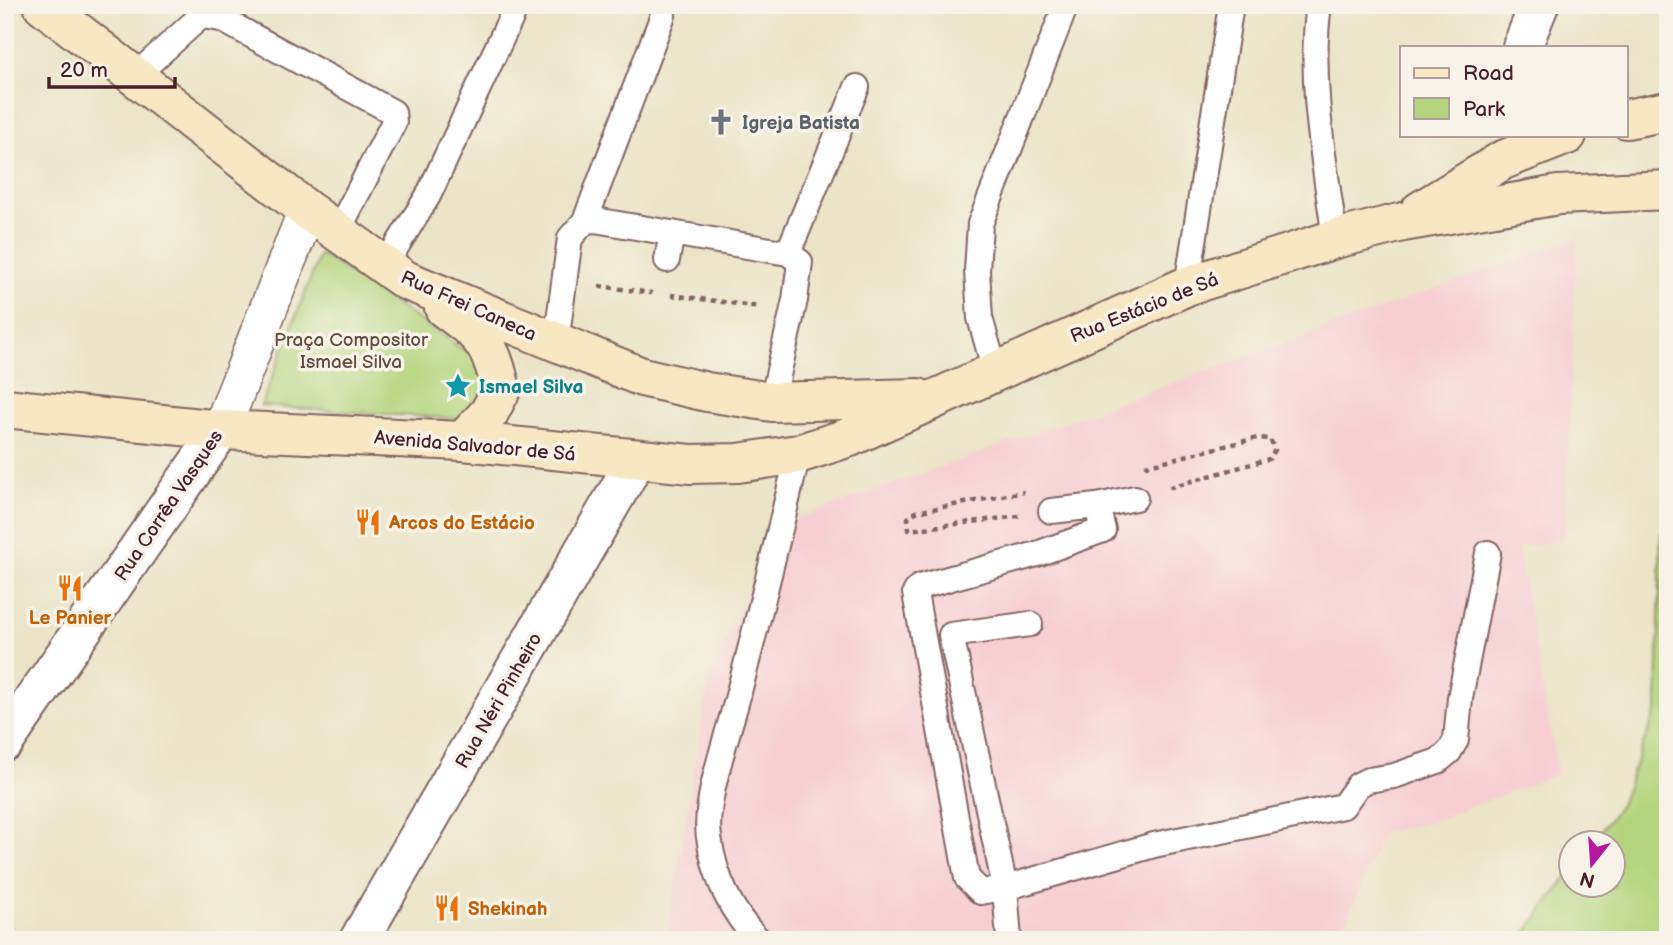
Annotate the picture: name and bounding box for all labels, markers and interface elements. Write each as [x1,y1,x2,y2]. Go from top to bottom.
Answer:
scale bar [49,46,175,90]
legend [1400,46,1628,136]
text: 20 m [60,58,108,83]
text: Road [1463,61,1514,86]
text: Park [1463,97,1506,122]
church icon: Igreja Batista [706,107,736,137]
place label: Igreja Batista [742,112,860,135]
street label: Rua Frei Caneca [397,266,540,347]
street label: Rua Estácio de Sá [1067,268,1222,349]
park label: Praça Compositor Ismael Silva [274,329,429,374]
place icon: Ismael Silva [443,371,473,401]
place label: Ismael Silva [479,376,583,399]
street label: Rua Corrêa Vasques [110,426,228,586]
street label: Avenida Salvador de Sá [373,426,576,467]
restaurant icon: Arcos do Estácio [353,507,383,537]
place label: Arcos do Estácio [388,512,535,535]
restaurant icon: Le Panier [55,573,85,603]
place label: Le Panier [29,607,112,630]
street label: Rua Néri Pinheiro [451,629,547,773]
north arrow [1558,830,1628,900]
text: N [1577,866,1598,892]
restaurant icon: Shekinah [432,893,462,923]
place label: Shekinah [468,898,547,921]

